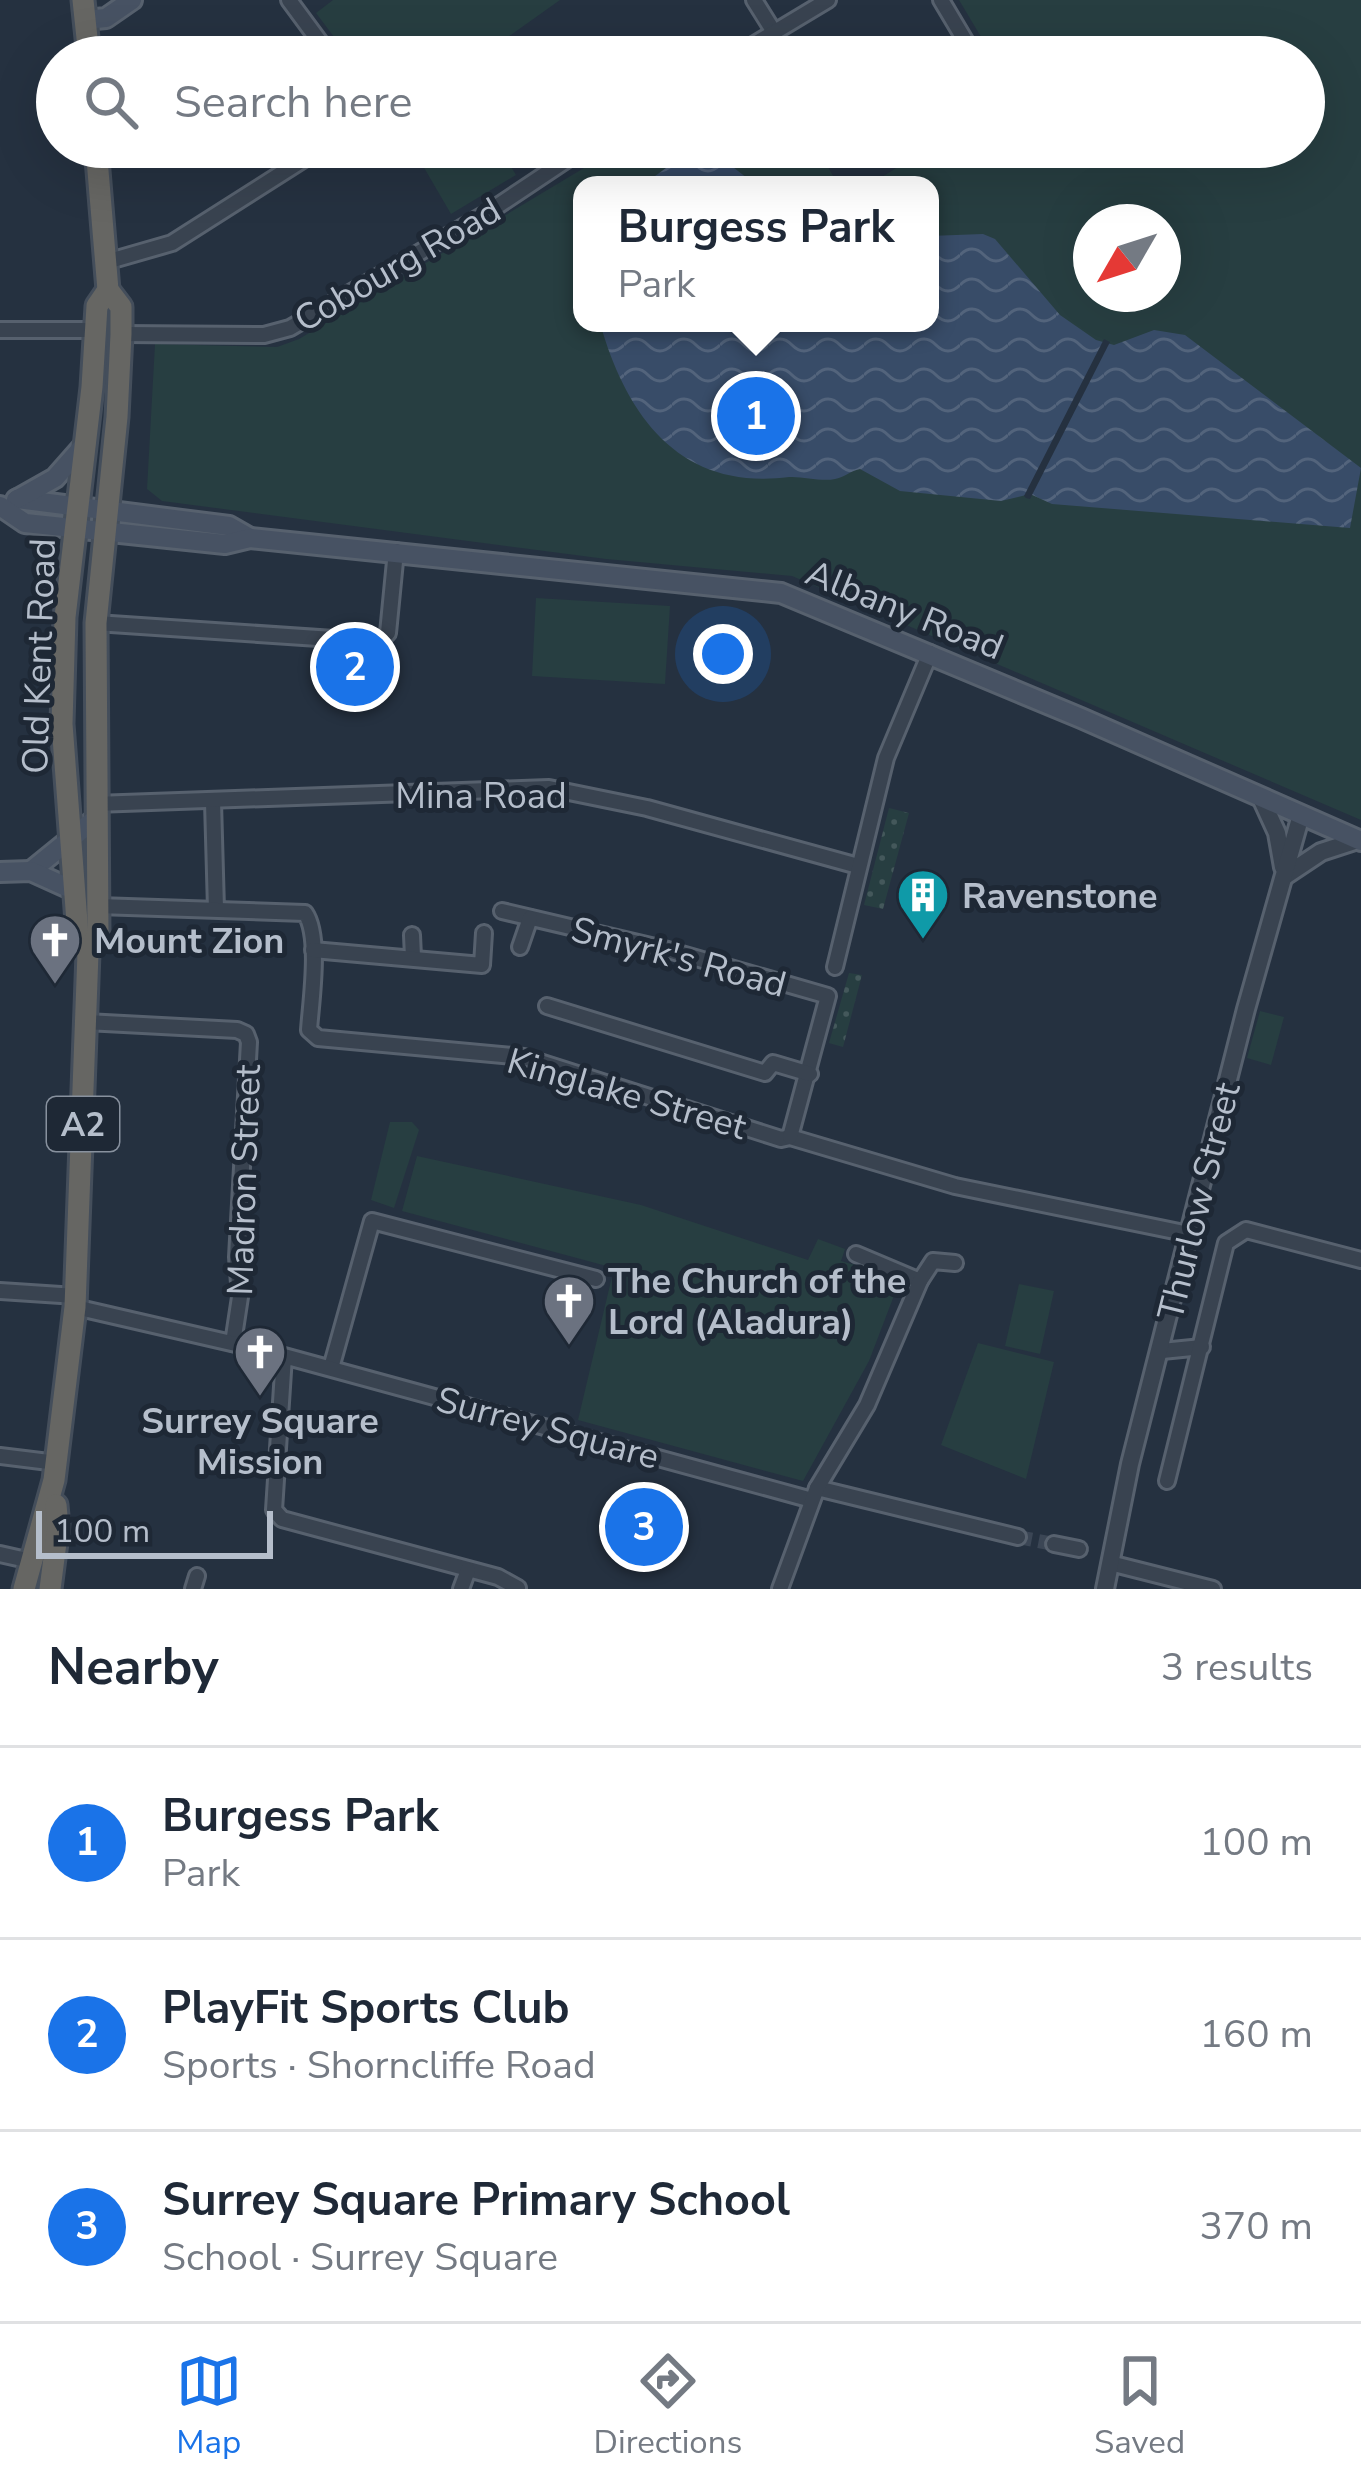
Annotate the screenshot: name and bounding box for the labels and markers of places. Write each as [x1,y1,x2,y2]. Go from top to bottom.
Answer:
pin: 1 [717,371,795,461]
pin: 2 [316,622,394,712]
building icon: Ravenstone [895,867,951,941]
place label: Ravenstone [962,872,1158,921]
church icon: Mount Zion [27,912,83,986]
place label: Mount Zion [94,917,284,966]
place label: The Church of the Lord (Aladura) [608,1257,906,1347]
church icon: The Church of the Lord (Aladura) [541,1273,597,1347]
church icon: Surrey Square Mission [232,1324,288,1398]
place label: Surrey Square Mission [141,1397,379,1487]
pin: 3 [605,1482,683,1572]

